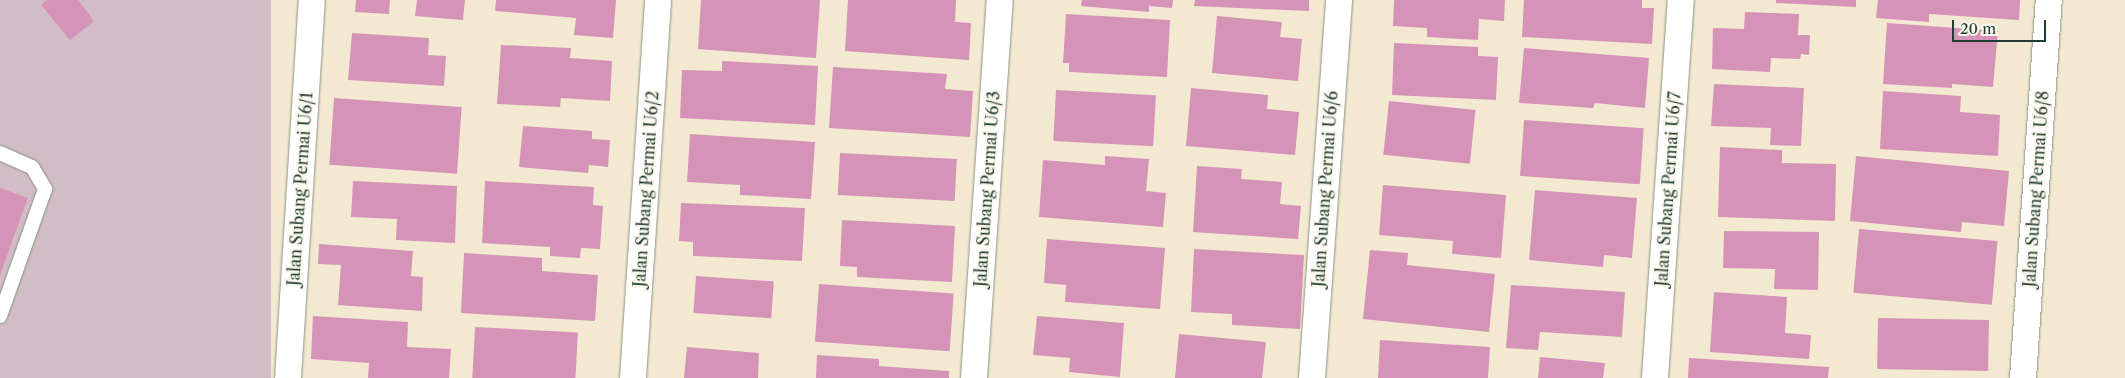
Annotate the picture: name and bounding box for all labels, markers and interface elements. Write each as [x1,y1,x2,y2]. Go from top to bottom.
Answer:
scale bar [1955,10,2049,42]
text: 20 m [1960,19,1996,38]
street label: Jalan Subang Permai U6/2 [630,90,662,288]
street label: Jalan Subang Permai U6/3 [971,90,1003,288]
street label: Jalan Subang Permai U6/6 [1309,90,1341,288]
street label: Jalan Subang Permai U6/8 [2020,90,2052,288]
street label: Jalan Subang Permai U6/1 [284,91,316,287]
street label: Jalan Subang Permai U6/7 [1652,91,1684,287]

